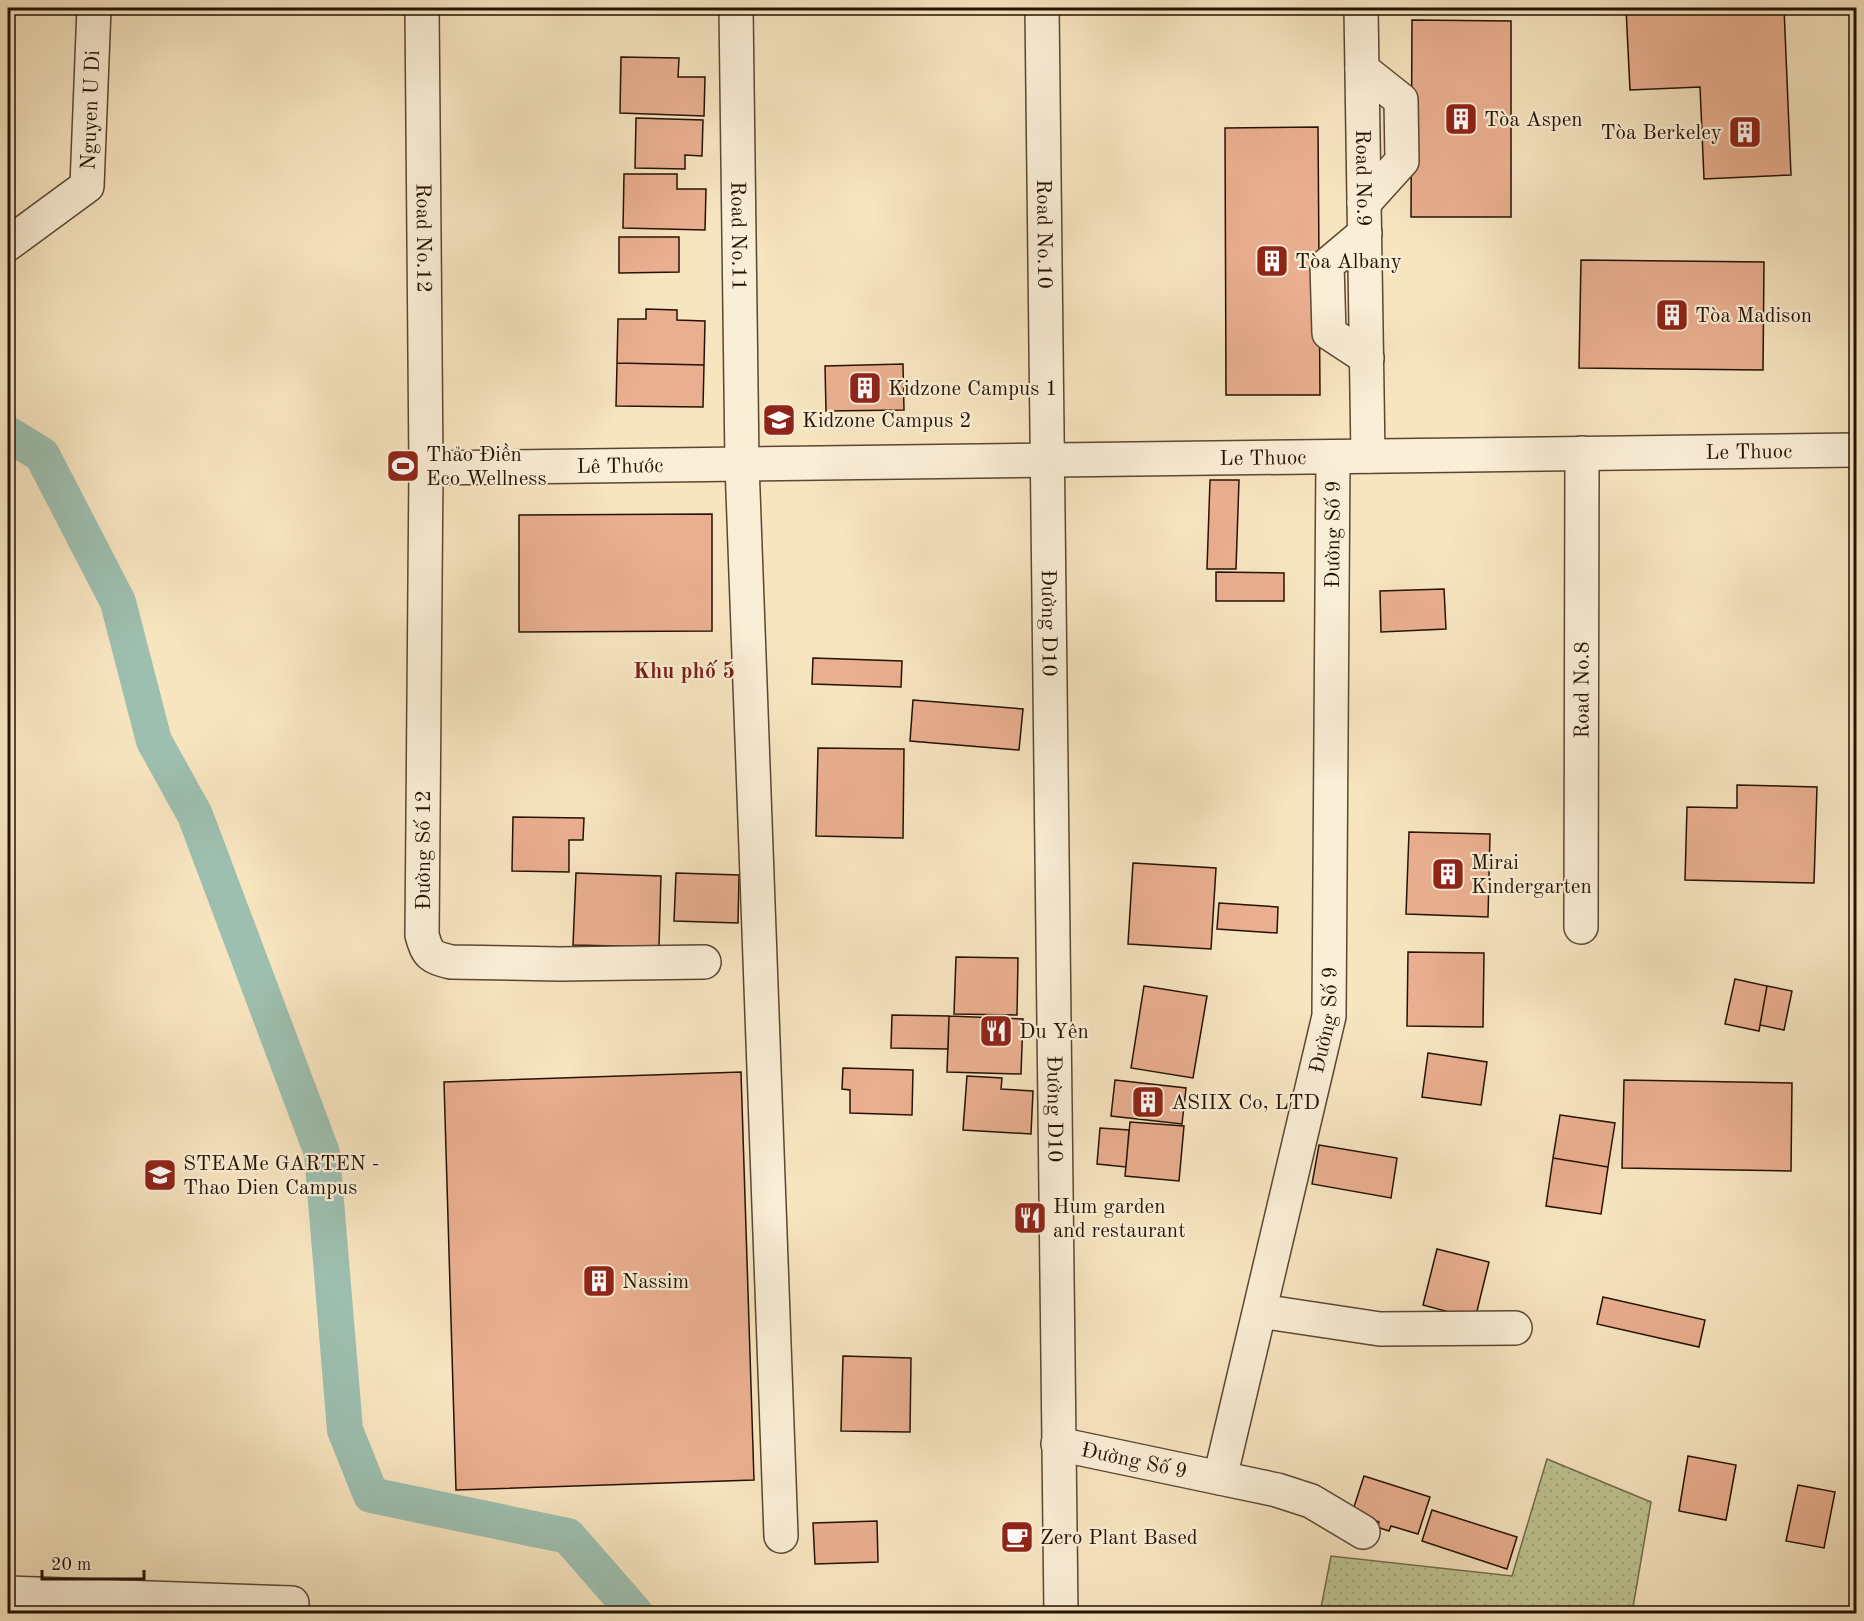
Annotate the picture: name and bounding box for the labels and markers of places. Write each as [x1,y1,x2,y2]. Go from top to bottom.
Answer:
building icon: Tòa Aspen [1443,101,1479,137]
place label: Tòa Aspen [1484,110,1583,131]
building icon: Tòa Berkeley [1727,114,1763,150]
place label: Tòa Berkeley [1601,123,1722,144]
building icon: Tòa Albany [1254,243,1290,279]
place label: Tòa Albany [1295,252,1402,273]
building icon: Tòa Madison [1654,297,1690,333]
place label: Tòa Madison [1695,306,1812,327]
building icon: Kidzone Campus 1 [847,370,883,406]
place label: Kidzone Campus 1 [888,379,1057,400]
school or university icon: Kidzone Campus 2 [761,402,797,438]
place label: Kidzone Campus 2 [802,411,971,432]
place label: Thảo Điền Eco Wellness [426,443,547,490]
sports icon: Thảo Điền Eco Wellness [385,448,421,484]
place label: Mirai Kindergarten [1471,853,1592,898]
building icon: Mirai Kindergarten [1430,856,1466,892]
restaurant icon: Du Yên [978,1013,1014,1049]
place label: Du Yên [1019,1022,1089,1043]
building icon: ASIIX Co, LTD [1130,1084,1166,1120]
place label: ASIIX Co, LTD [1171,1093,1320,1114]
place label: STEAMe GARTEN - Thao Dien Campus [183,1154,380,1199]
school or university icon: STEAMe GARTEN - Thao Dien Campus [142,1157,178,1193]
place label: Hum garden and restaurant [1053,1197,1186,1242]
restaurant icon: Hum garden and restaurant [1012,1200,1048,1236]
building icon: Nassim [581,1263,617,1299]
place label: Nassim [622,1272,689,1293]
cafe icon: Zero Plant Based [999,1519,1035,1555]
place label: Zero Plant Based [1040,1528,1198,1549]

